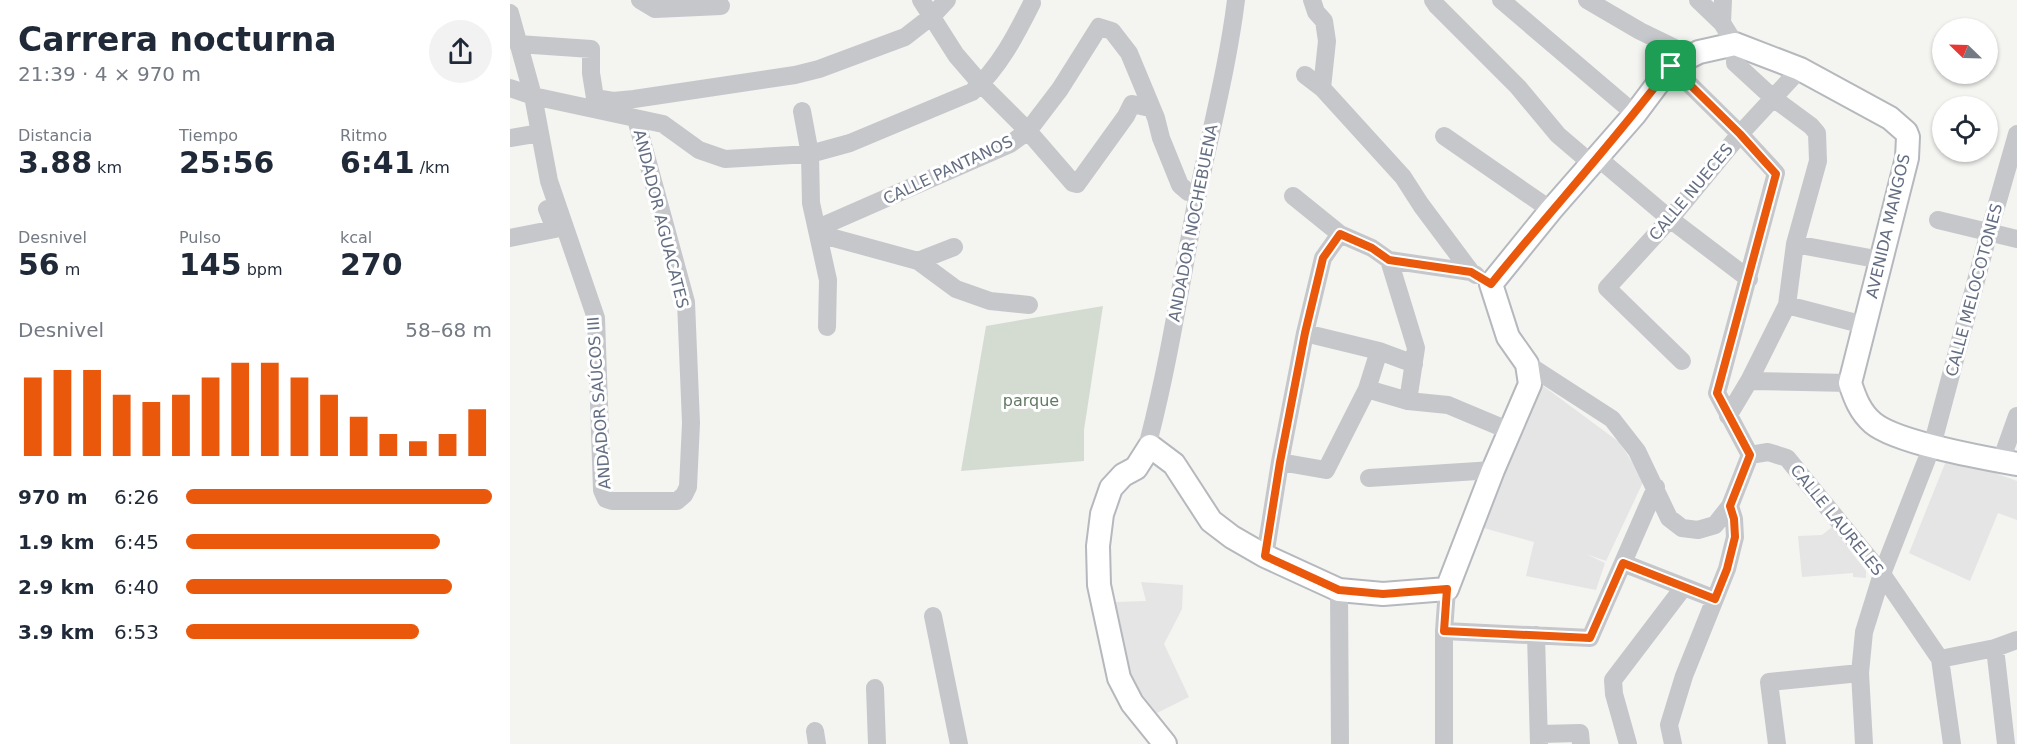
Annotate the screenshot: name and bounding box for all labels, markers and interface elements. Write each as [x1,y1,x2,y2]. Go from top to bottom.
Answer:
north arrow [1932,18,1998,84]
map controls [1932,18,1998,162]
text: Carrera nocturna [18,20,336,59]
button: share [429,20,492,83]
pin [1645,40,1696,91]
icon: arrive [1654,49,1687,82]
text: 21:39 · 4 × 970 m [18,62,201,86]
button: locate [1932,96,1998,162]
street label: ANDADOR NOCHEBUENA [1165,123,1221,323]
text: Distancia [18,126,92,145]
text: Tiempo [179,126,238,145]
text: Ritmo [340,126,387,145]
street label: ANDADOR AGUACATES [630,128,692,310]
street label: CALLE PANTANOS [880,132,1016,208]
street label: CALLE NUECES [1645,140,1737,244]
text: 3.88 [18,145,92,180]
text: 25:56 [179,145,275,180]
text: 6:41 [340,145,415,180]
street label: AVENIDA MANGOS [1862,152,1914,300]
text: km [92,158,122,177]
text: /km [415,158,450,177]
street label: CALLE MELOCOTONES [1942,201,2006,379]
text: Desnivel [18,228,87,247]
text: Pulso [179,228,221,247]
text: kcal [340,228,372,247]
text: 56 [18,247,60,282]
text: 145 [179,247,242,282]
text: 270 [340,247,403,282]
text: m [60,260,80,279]
text: bpm [242,260,283,279]
street label: ANDADOR SAÚCOS III [583,316,615,490]
text: Desnivel [18,318,104,342]
text: 58–68 m [405,318,492,342]
park label: parque [1003,391,1059,410]
street label: CALLE LAURELES [1786,461,1888,579]
text: 970 m [18,485,88,509]
text: 6:26 [114,485,159,509]
text: 1.9 km [18,530,95,554]
text: 6:45 [114,530,159,554]
text: 2.9 km [18,575,95,599]
text: 6:40 [114,575,159,599]
text: 3.9 km [18,620,95,644]
text: 6:53 [114,620,159,644]

